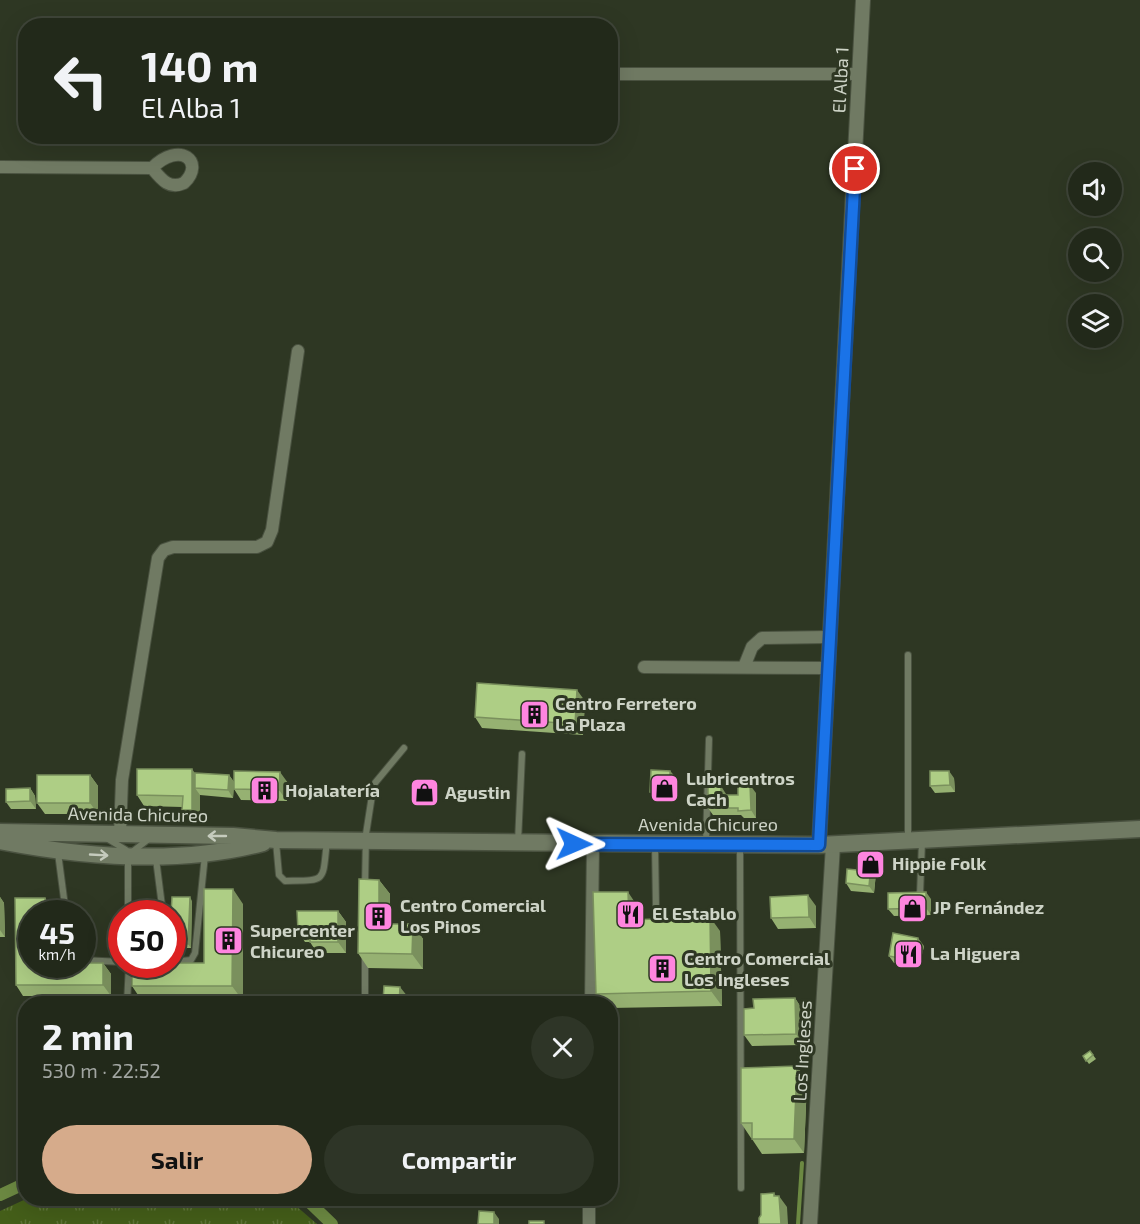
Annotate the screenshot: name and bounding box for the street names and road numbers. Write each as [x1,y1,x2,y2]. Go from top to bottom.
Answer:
street label: El Alba 1 [827,46,853,114]
street label: Avenida Chicureo [68,802,208,826]
street label: Avenida Chicureo [638,813,778,835]
street label: Los Ingleses [788,1000,816,1102]

